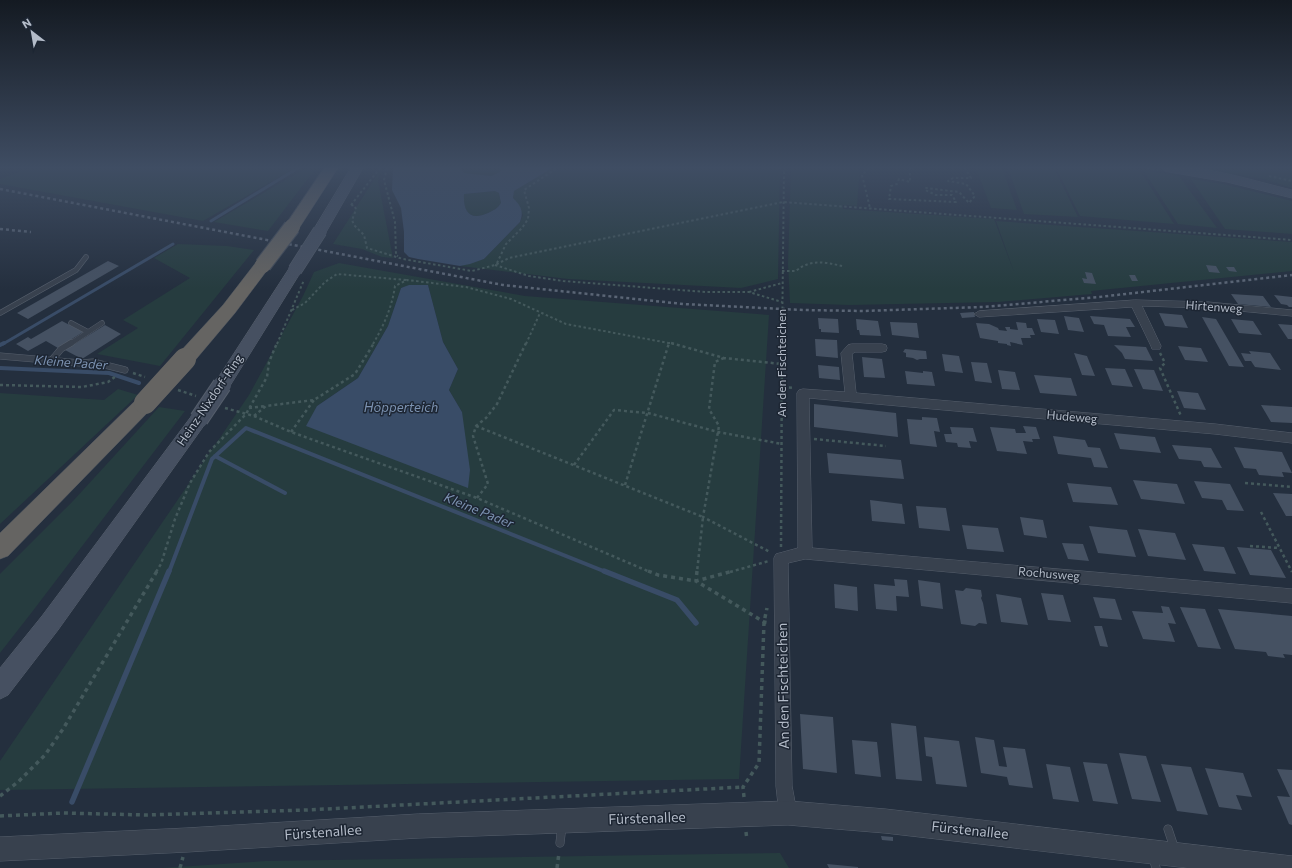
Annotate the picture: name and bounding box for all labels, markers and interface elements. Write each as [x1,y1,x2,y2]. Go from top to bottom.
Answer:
north arrow [12,12,52,52]
text: N [20,15,33,31]
street label: Hirtenweg [1185,297,1243,315]
street label: An den Fischteichen [774,309,788,417]
water label: Kleine Pader [34,351,109,373]
street label: Heinz-Nixdorf-Ring [173,351,245,448]
water label: Höpperteich [364,399,438,415]
street label: Hudeweg [1046,407,1099,425]
water label: Kleine Pader [442,489,517,531]
street label: Rochusweg [1018,563,1081,583]
street label: An den Fischteichen [773,623,792,749]
street label: Fürstenallee [608,808,686,827]
street label: Fürstenallee [931,817,1010,842]
street label: Fürstenallee [284,820,362,843]

